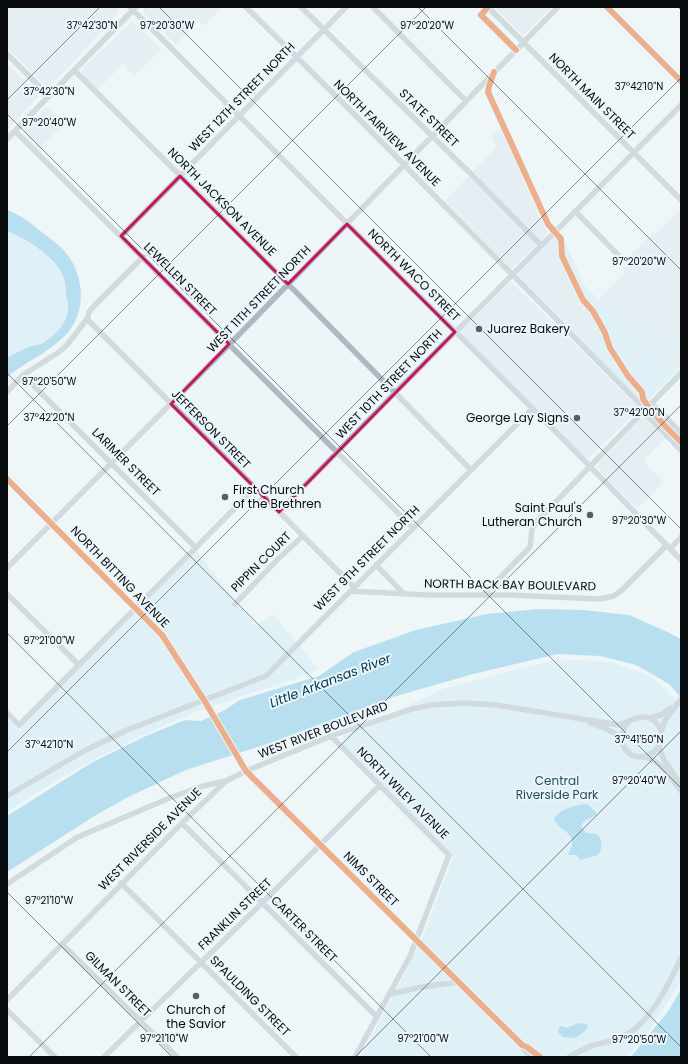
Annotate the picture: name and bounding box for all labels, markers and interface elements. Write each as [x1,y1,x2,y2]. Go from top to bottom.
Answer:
text: 37°42'30"N [66,18,118,33]
text: 97°20'30"W [140,18,194,33]
text: 97°20'20"W [400,18,454,33]
street label: WEST 12TH STREET NORTH [185,38,299,155]
street label: NORTH MAIN STREET [545,49,640,143]
street label: NORTH FAIRVIEW AVENUE [330,75,445,190]
text: 37°42'10"N [615,79,663,94]
text: 37°42'30"N [23,84,75,99]
street label: STATE STREET [396,85,463,151]
text: 97°20'40"W [22,115,77,130]
street label: NORTH JACKSON AVENUE [164,144,280,260]
street label: NORTH WACO STREET [364,225,465,325]
street label: LEWELLEN STREET [140,238,221,319]
street label: WEST 11TH STREET NORTH [203,241,314,356]
text: 97°20'20"W [612,254,666,269]
place label: Juarez Bakery [487,320,570,337]
marker: Juarez Bakery [474,324,484,334]
street label: WEST 10TH STREET NORTH [332,325,446,442]
text: 97°20'50"W [22,374,77,389]
street label: JEFFERSON STREET [168,385,255,472]
text: 37°42'00"N [613,405,665,420]
place label: George Lay Signs [466,409,569,426]
text: 37°42'20"N [23,410,75,425]
marker: George Lay Signs [572,413,582,423]
street label: LARIMER STREET [88,424,165,500]
place label: First Church of the Brethren [233,481,321,512]
marker: First Church of the Brethren [220,492,230,502]
place label: Saint Paul's Lutheran Church [482,499,582,530]
street label: WEST 9TH STREET NORTH [310,501,423,614]
marker: Saint Paul's Lutheran Church [585,510,595,520]
text: 97°20'30"W [612,513,666,528]
street label: NORTH BITTING AVENUE [67,522,174,631]
street label: PIPPIN COURT [227,527,295,596]
street label: NORTH BACK BAY BOULEVARD [424,574,596,595]
text: 97°21'00"W [23,633,75,648]
water label: Little Arkansas River [267,648,395,712]
street label: WEST RIVER BOULEVARD [255,697,390,762]
text: 37°41'50"N [614,732,664,747]
text: 37°42'10"N [25,737,73,752]
street label: NORTH WILEY AVENUE [353,743,453,843]
park label: Central Riverside Park [516,772,599,803]
text: 97°20'40"W [612,773,667,788]
street label: WEST RIVERSIDE AVENUE [94,783,205,894]
street label: NIMS STREET [340,847,403,910]
street label: FRANKLIN STREET [194,874,276,953]
street label: CARTER STREET [267,892,342,966]
text: 97°21'10"W [25,893,74,908]
street label: GILMAN STREET [82,947,156,1021]
street label: SPAULDING STREET [206,952,295,1040]
marker: Church of the Savior [191,991,201,1001]
place label: Church of the Savior [166,1001,226,1032]
text: 97°21'10"W [140,1031,189,1046]
text: 97°21'00"W [397,1031,449,1046]
text: 97°20'50"W [612,1032,667,1047]

